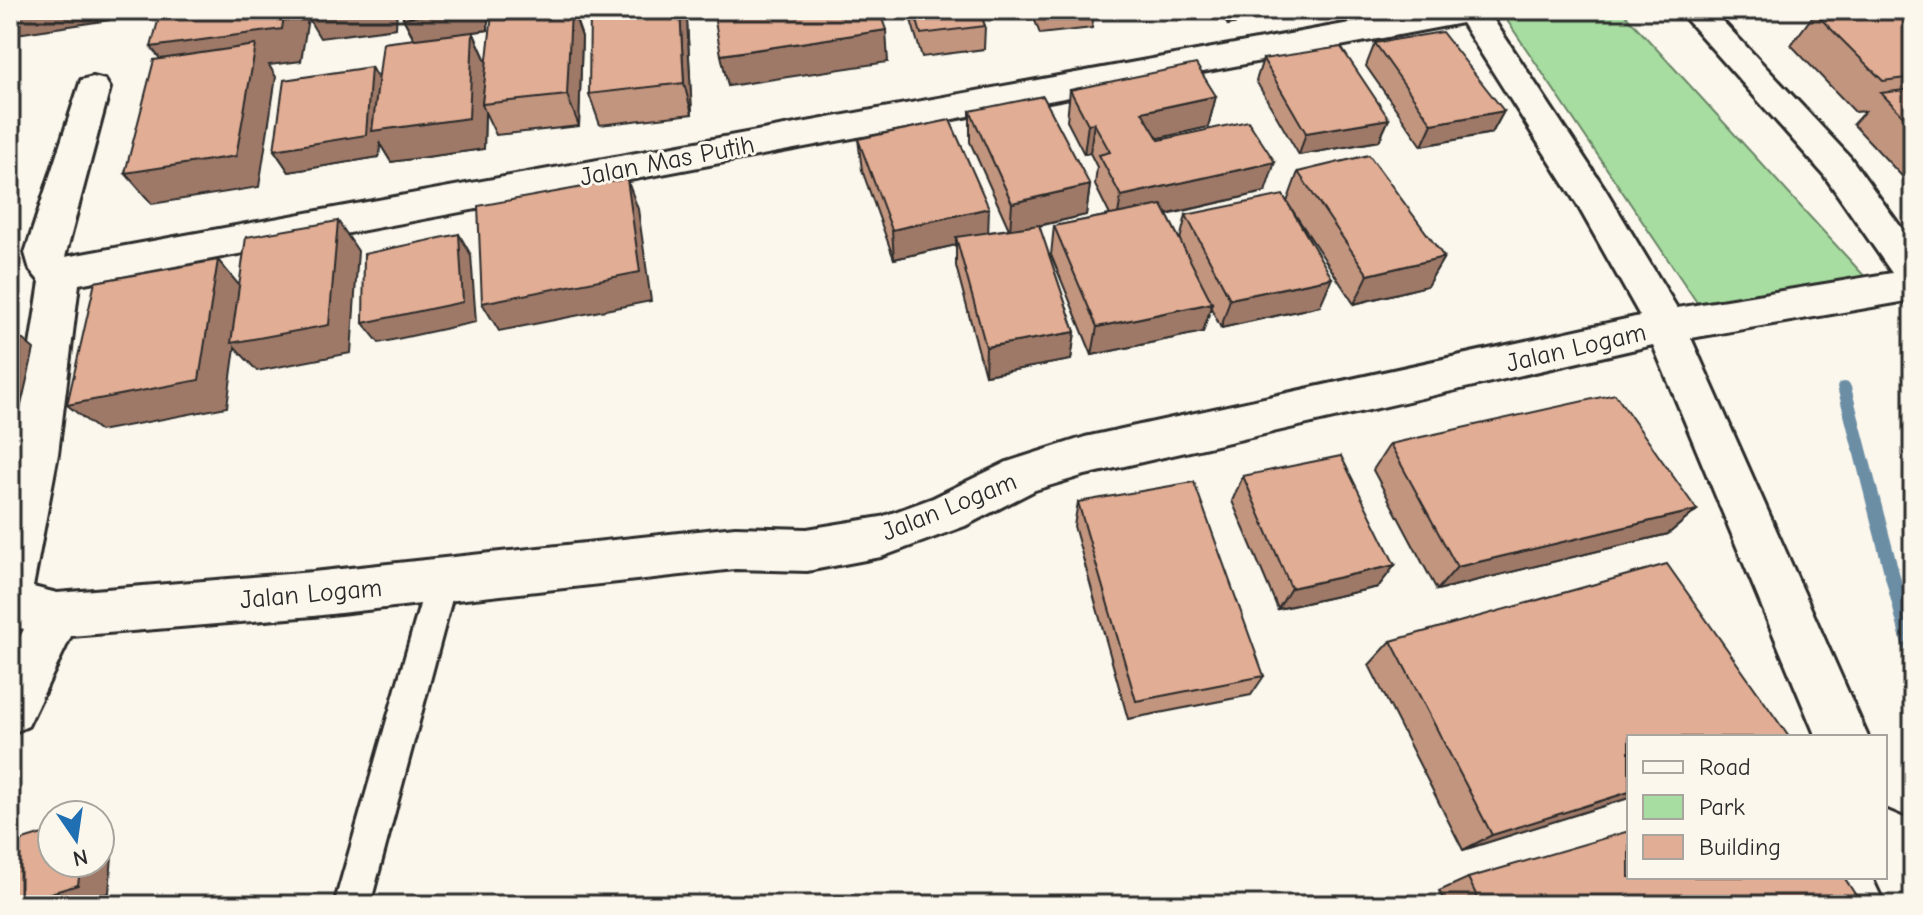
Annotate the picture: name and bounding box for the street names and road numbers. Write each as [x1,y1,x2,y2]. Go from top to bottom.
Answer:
street label: Jalan Mas Putih [577,129,757,193]
street label: Jalan Logam [1503,317,1649,379]
street label: Jalan Logam [878,466,1021,548]
street label: Jalan Logam [239,573,383,615]

